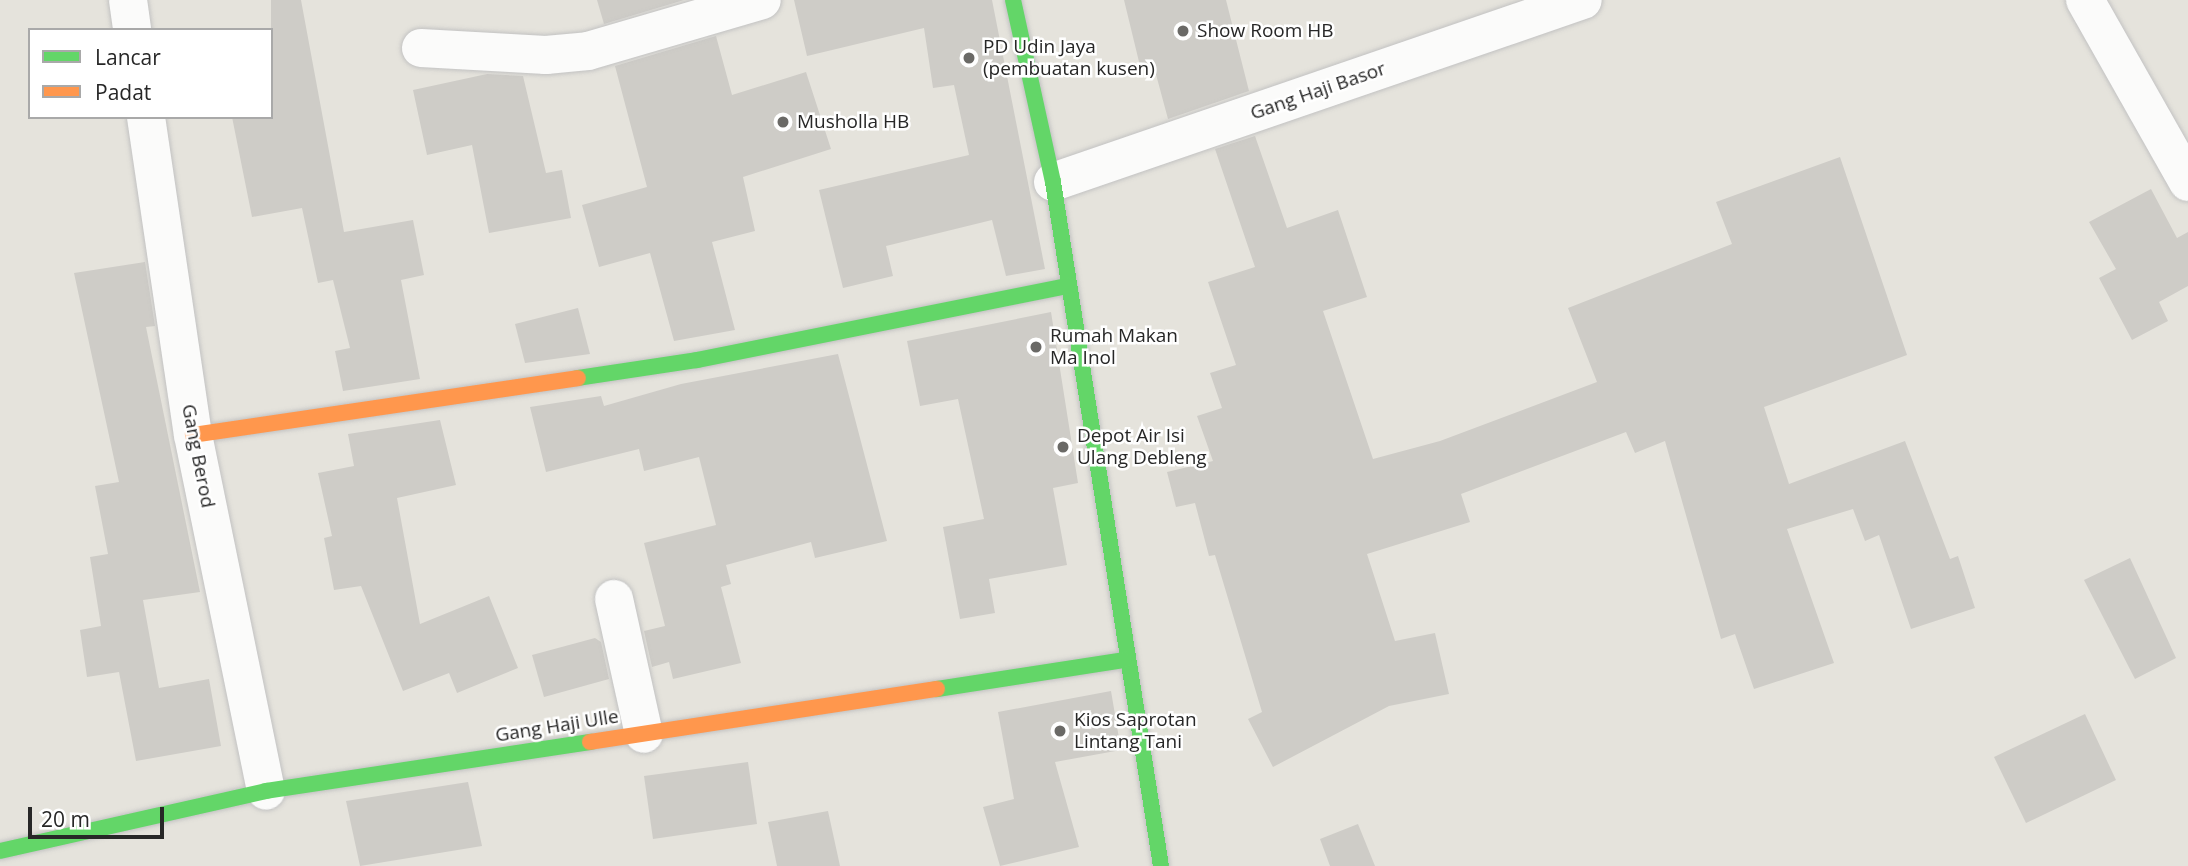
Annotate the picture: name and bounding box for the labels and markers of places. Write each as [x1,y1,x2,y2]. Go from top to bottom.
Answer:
place label: Show Room HB [1197,20,1334,42]
marker: Show Room HB [1175,23,1191,39]
place label: PD Udin Jaya (pembuatan kusen) [983,36,1155,80]
marker: PD Udin Jaya (pembuatan kusen) [961,50,977,66]
place label: Musholla HB [797,111,909,133]
marker: Musholla HB [775,114,791,130]
place label: Rumah Makan Ma Inol [1050,325,1178,369]
marker: Rumah Makan Ma Inol [1028,339,1044,355]
place label: Depot Air Isi Ulang Debleng [1077,425,1207,469]
marker: Depot Air Isi Ulang Debleng [1055,439,1071,455]
place label: Kios Saprotan Lintang Tani [1074,709,1197,753]
marker: Kios Saprotan Lintang Tani [1052,723,1068,739]

